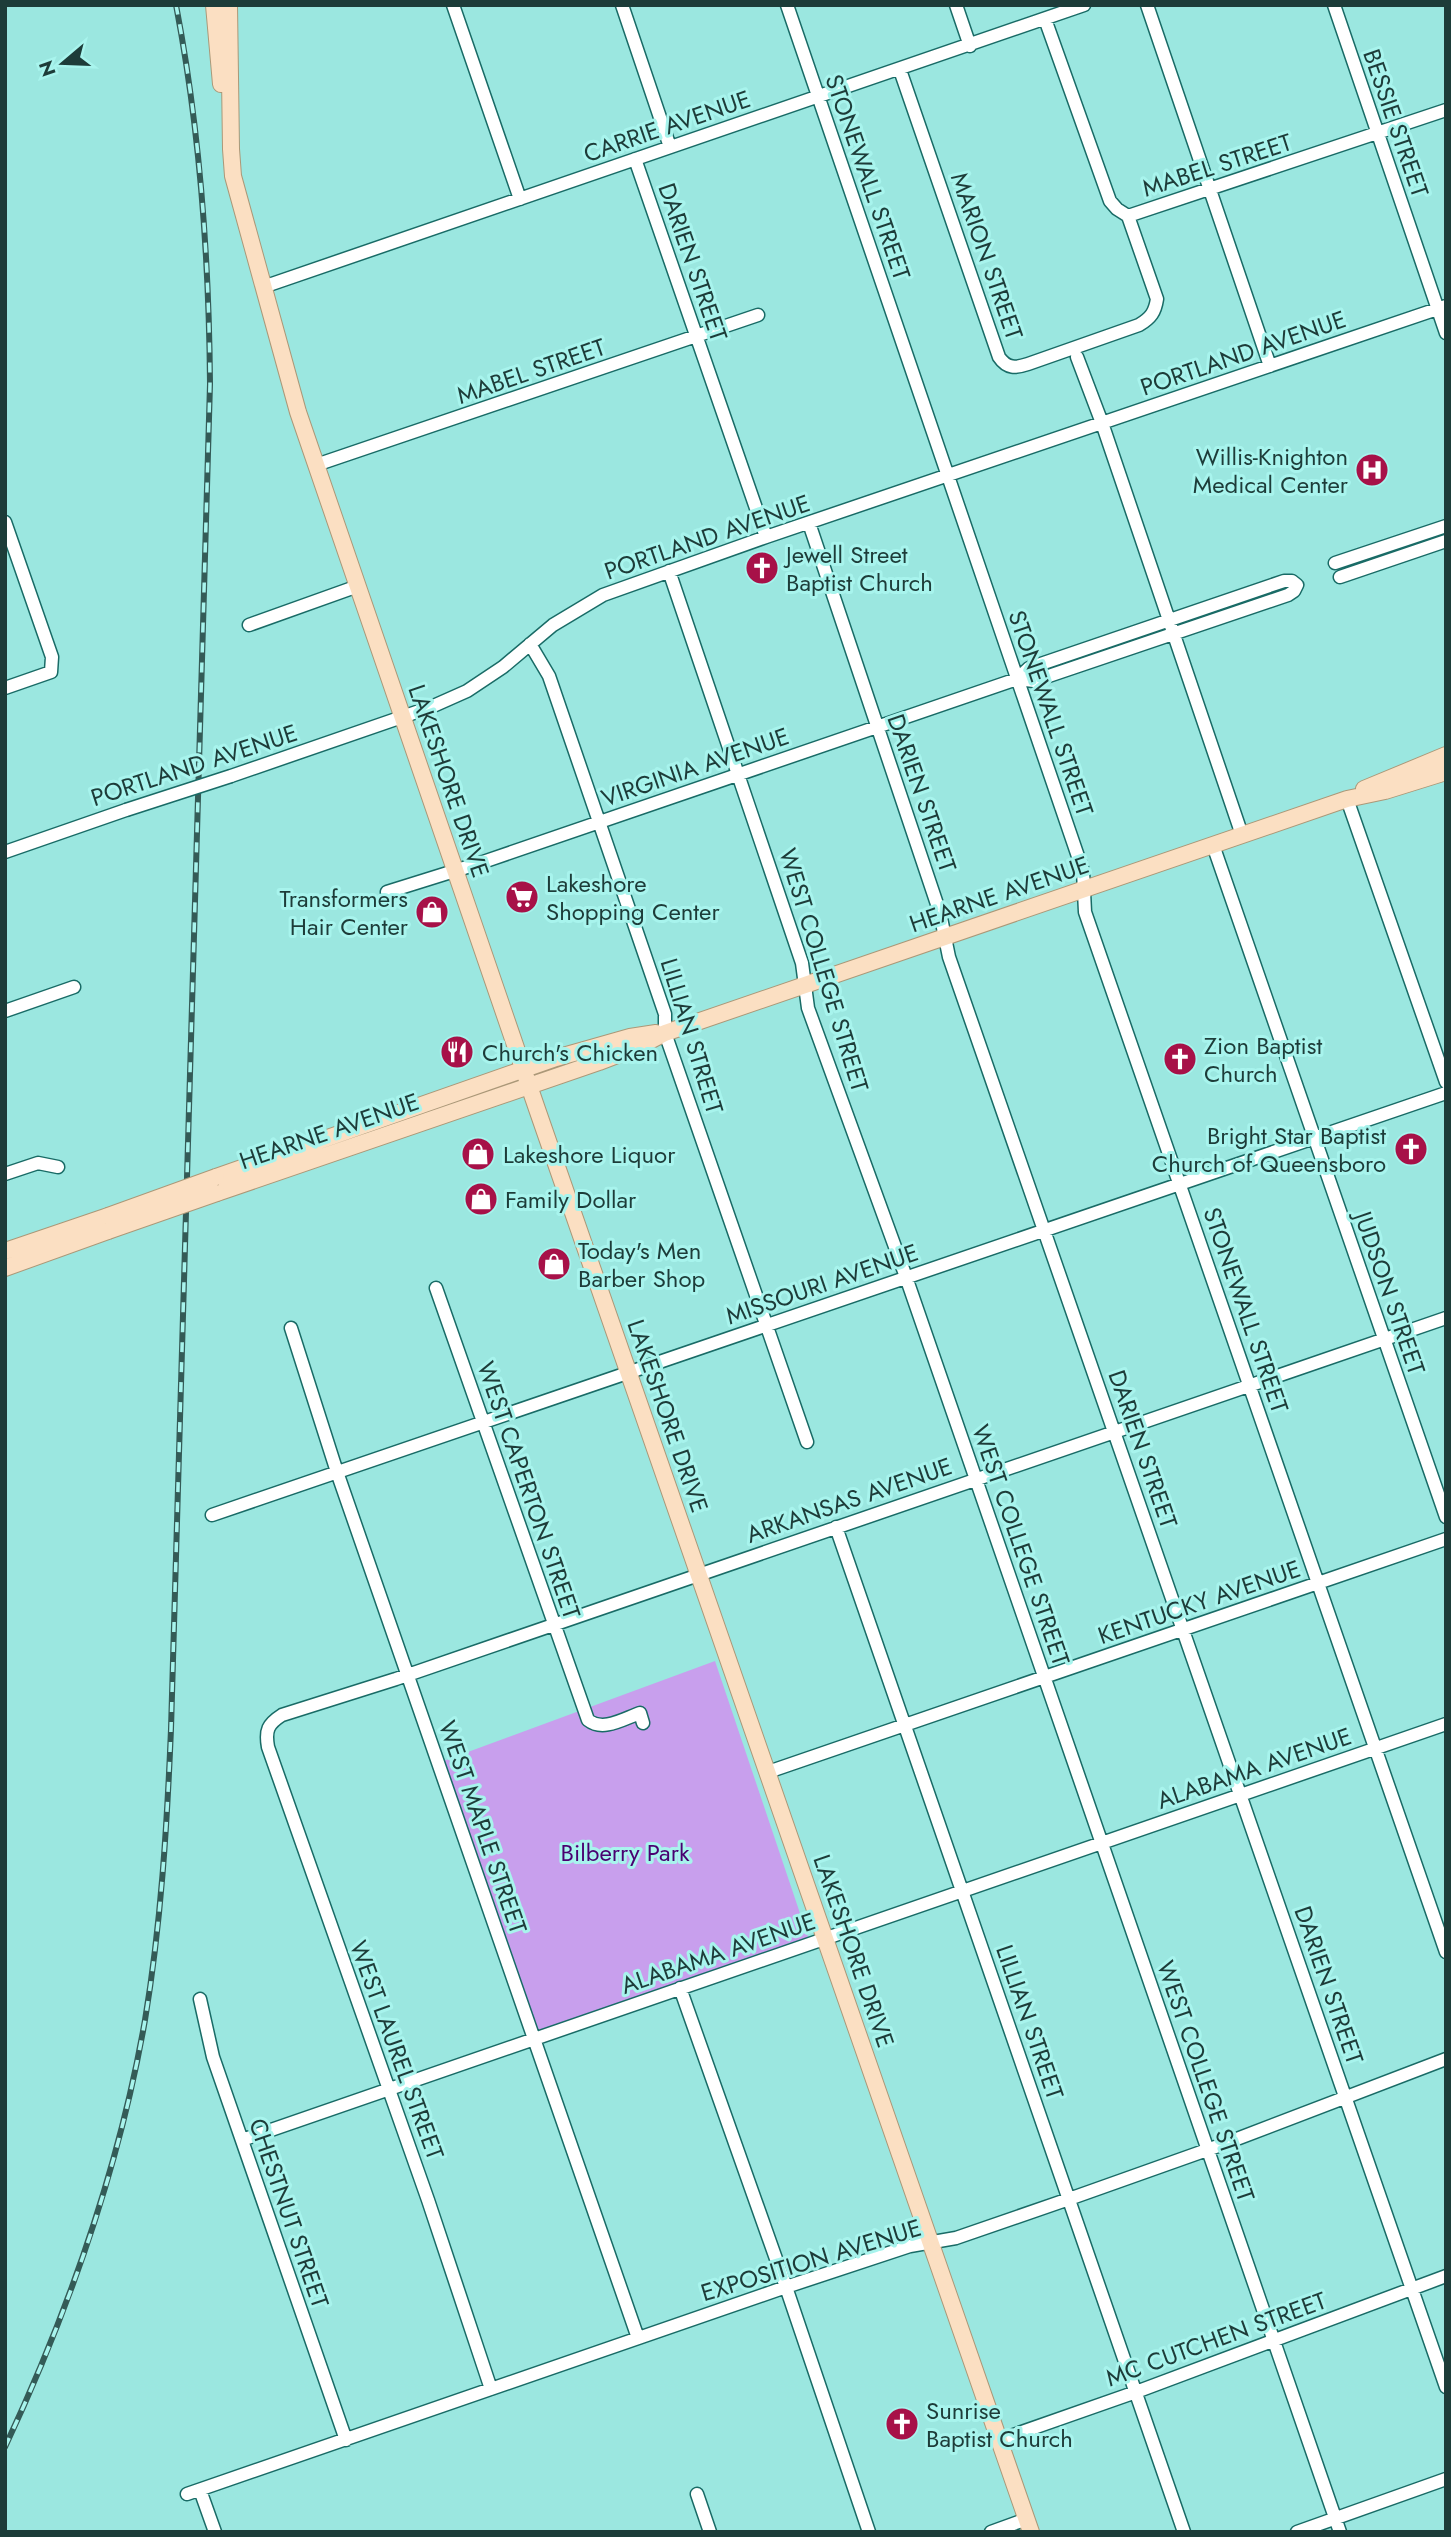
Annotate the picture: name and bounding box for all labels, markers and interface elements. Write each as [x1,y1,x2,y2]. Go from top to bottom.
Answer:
north arrow [28,28,98,98]
street label: BESSIE STREET [1354,44,1438,202]
text: N [32,57,63,80]
street label: STONEWALL STREET [816,70,920,284]
street label: CARRIE AVENUE [579,81,755,171]
street label: MABEL STREET [1138,124,1296,206]
street label: MARION STREET [942,168,1032,344]
street label: DARIEN STREET [650,178,736,346]
street label: PORTLAND AVENUE [1135,301,1351,405]
street label: MABEL STREET [452,329,610,413]
place label: Willis-Knighton Medical Center [1193,439,1349,502]
hospital icon: Willis-Knighton Medical Center [1353,451,1391,489]
street label: PORTLAND AVENUE [599,485,815,589]
place label: Jewell Street Baptist Church [783,537,933,600]
church icon: Jewell Street Baptist Church [743,549,781,587]
street label: STONEWALL STREET [999,606,1103,820]
street label: LAKESHORE DRIVE [400,680,498,882]
street label: DARIEN STREET [879,709,965,877]
street label: PORTLAND AVENUE [86,715,302,815]
street label: VIRGINIA AVENUE [596,718,794,816]
street label: WEST COLLEGE STREET [770,844,878,1096]
street label: HEARNE AVENUE [904,847,1094,941]
place label: Lakeshore Shopping Center [546,866,720,929]
supermarket icon: Lakeshore Shopping Center [503,878,541,916]
place label: Transformers Hair Center [280,881,409,944]
shop icon: Transformers Hair Center [413,893,451,931]
street label: LILLIAN STREET [652,954,732,1118]
place label: Zion Baptist Church [1204,1028,1323,1091]
restaurant icon: Church's Chicken [438,1033,476,1071]
place label: Church's Chicken [482,1035,658,1070]
church icon: Zion Baptist Church [1161,1040,1199,1078]
street label: HEARNE AVENUE [234,1084,424,1178]
place label: Bright Star Baptist Church of Queensboro [1152,1118,1386,1181]
church icon: Bright Star Baptist Church of Queensboro [1392,1130,1430,1168]
shop icon: Lakeshore Liquor [459,1135,497,1173]
place label: Lakeshore Liquor [503,1137,676,1172]
shop icon: Family Dollar [462,1180,500,1218]
place label: Family Dollar [505,1182,637,1217]
street label: STONEWALL STREET [1194,1203,1298,1417]
street label: JUDSON STREET [1345,1204,1434,1379]
place label: Today's Men Barber Shop [578,1233,705,1296]
street label: MISSOURI AVENUE [721,1235,923,1333]
shop icon: Today's Men Barber Shop [535,1245,573,1283]
street label: LAKESHORE DRIVE [619,1315,717,1517]
street label: WEST CAPERTON STREET [468,1357,590,1623]
street label: DARIEN STREET [1100,1365,1186,1533]
street label: WEST COLLEGE STREET [963,1420,1079,1670]
street label: ARKANSAS AVENUE [741,1448,957,1552]
street label: KENTUCKY AVENUE [1093,1551,1305,1653]
street label: WEST MAPLE STREET [430,1716,536,1938]
street label: ALABAMA AVENUE [1152,1718,1356,1818]
park label: Bilberry Park [561,1835,690,1870]
street label: LAKESHORE DRIVE [805,1850,903,2052]
street label: DARIEN STREET [1286,1901,1372,2069]
street label: ALABAMA AVENUE [616,1903,820,2003]
street label: WEST LAUREL STREET [341,1936,453,2164]
street label: LILLIAN STREET [987,1940,1073,2104]
street label: WEST COLLEGE STREET [1148,1956,1264,2206]
street label: CHESTNUT STREET [240,2113,338,2313]
street label: EXPOSITION AVENUE [696,2210,926,2310]
street label: MC CUTCHEN STREET [1101,2283,1331,2395]
place label: Sunrise Baptist Church [926,2393,1073,2456]
church icon: Sunrise Baptist Church [883,2405,921,2443]

